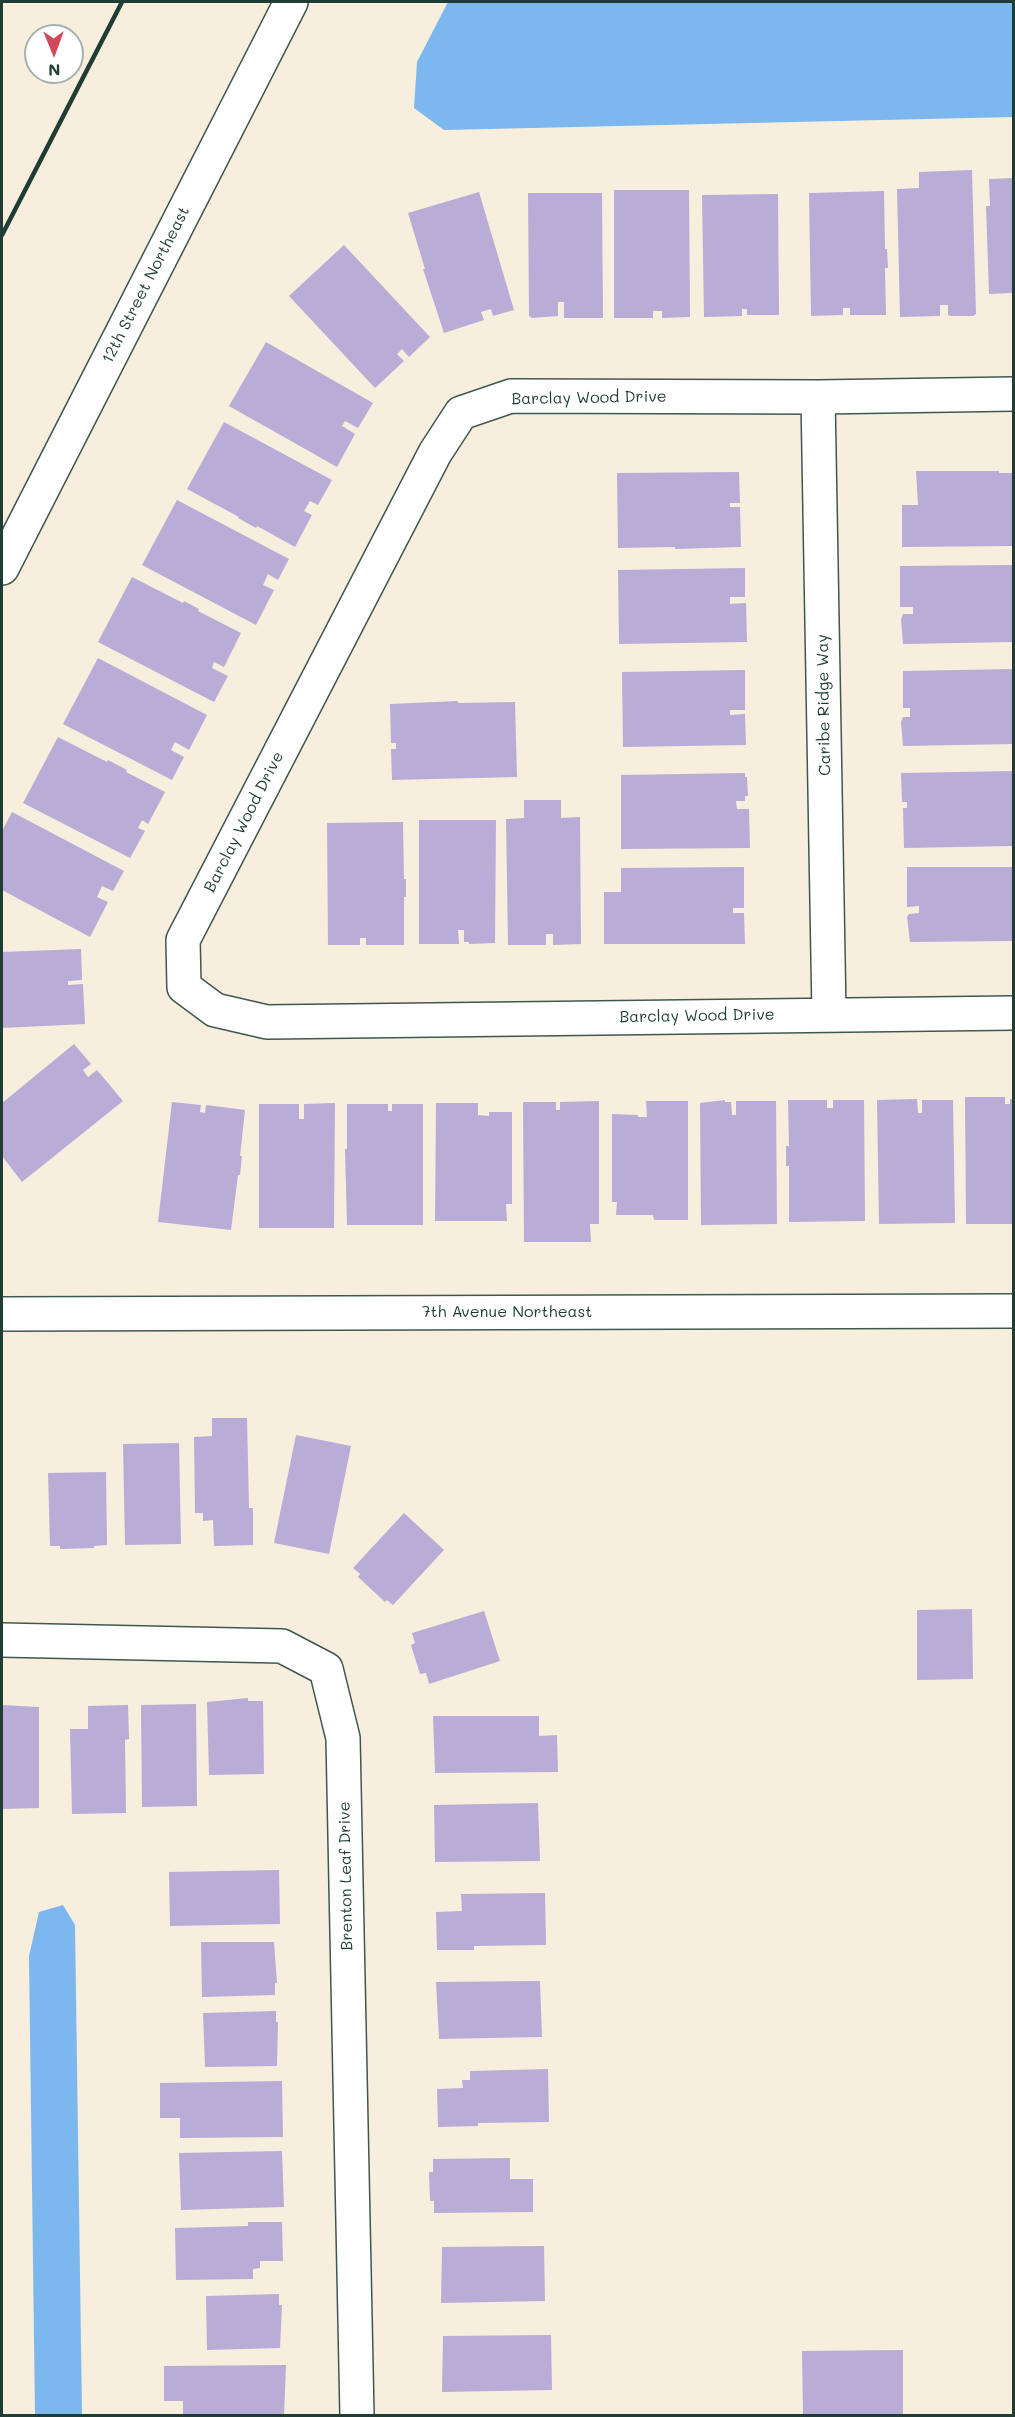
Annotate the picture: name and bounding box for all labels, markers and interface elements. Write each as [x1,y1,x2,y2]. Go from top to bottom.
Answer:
north arrow [24,24,84,84]
text: N [48,60,61,81]
street label: 12th Street Northeast [98,203,194,367]
street label: Barclay Wood Drive [511,387,667,409]
street label: Caribe Ridge Way [813,634,835,776]
street label: Barclay Wood Drive [200,748,288,896]
street label: Barclay Wood Drive [619,1005,775,1027]
street label: 7th Avenue Northeast [422,1302,592,1322]
street label: Brenton Leaf Drive [335,1801,357,1951]

